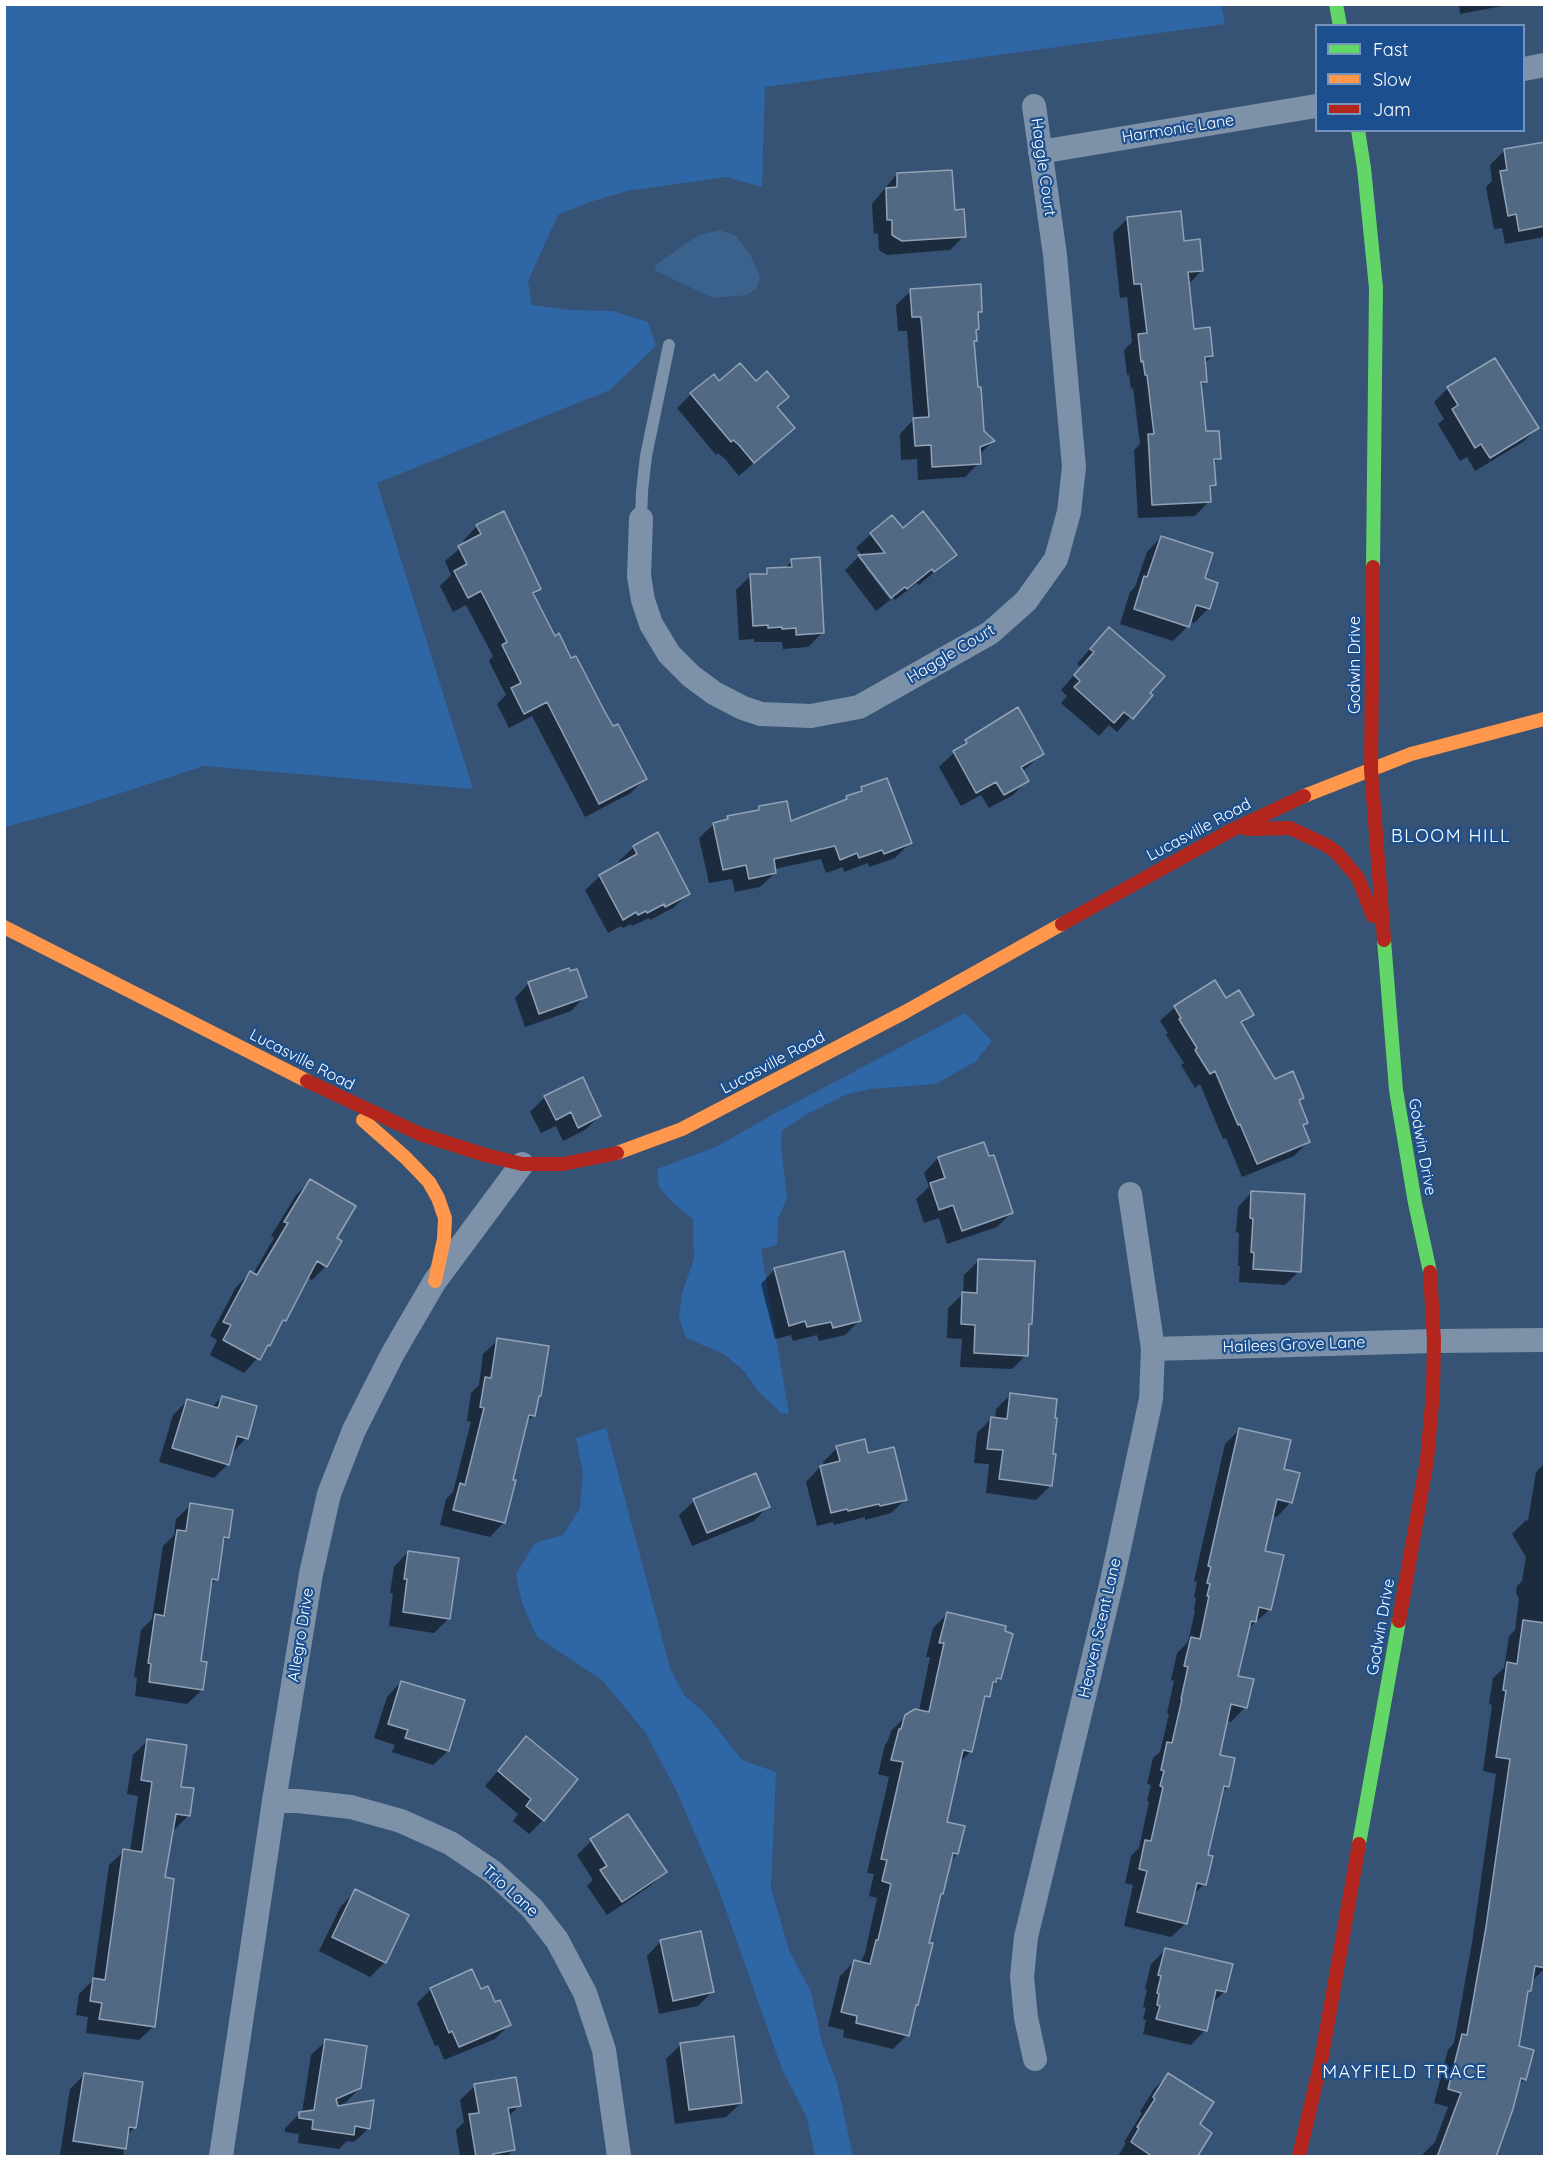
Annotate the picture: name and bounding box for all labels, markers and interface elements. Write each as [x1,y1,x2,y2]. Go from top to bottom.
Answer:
legend [1315,24,1525,132]
text: Fast [1373,38,1408,61]
text: Slow [1373,68,1411,91]
text: Jam [1373,98,1411,121]
street label: Harmonic Lane [1120,111,1236,147]
street label: Haggle Court [1027,117,1059,217]
street label: Godwin Drive [1345,616,1365,714]
street label: Haggle Court [904,620,998,688]
street label: Lucasville Road [1144,794,1254,866]
district label: BLOOM HILL [1391,826,1511,848]
street label: Lucasville Road [246,1025,358,1095]
street label: Lucasville Road [718,1027,828,1099]
street label: Godwin Drive [1404,1097,1440,1197]
street label: Hailees Grove Lane [1222,1333,1366,1357]
street label: Heaven Scent Lane [1075,1556,1125,1700]
street label: Godwin Drive [1363,1577,1399,1677]
street label: Allegro Drive [284,1587,318,1683]
street label: Trio Lane [478,1861,542,1921]
district label: MAYFIELD TRACE [1322,2062,1488,2084]

